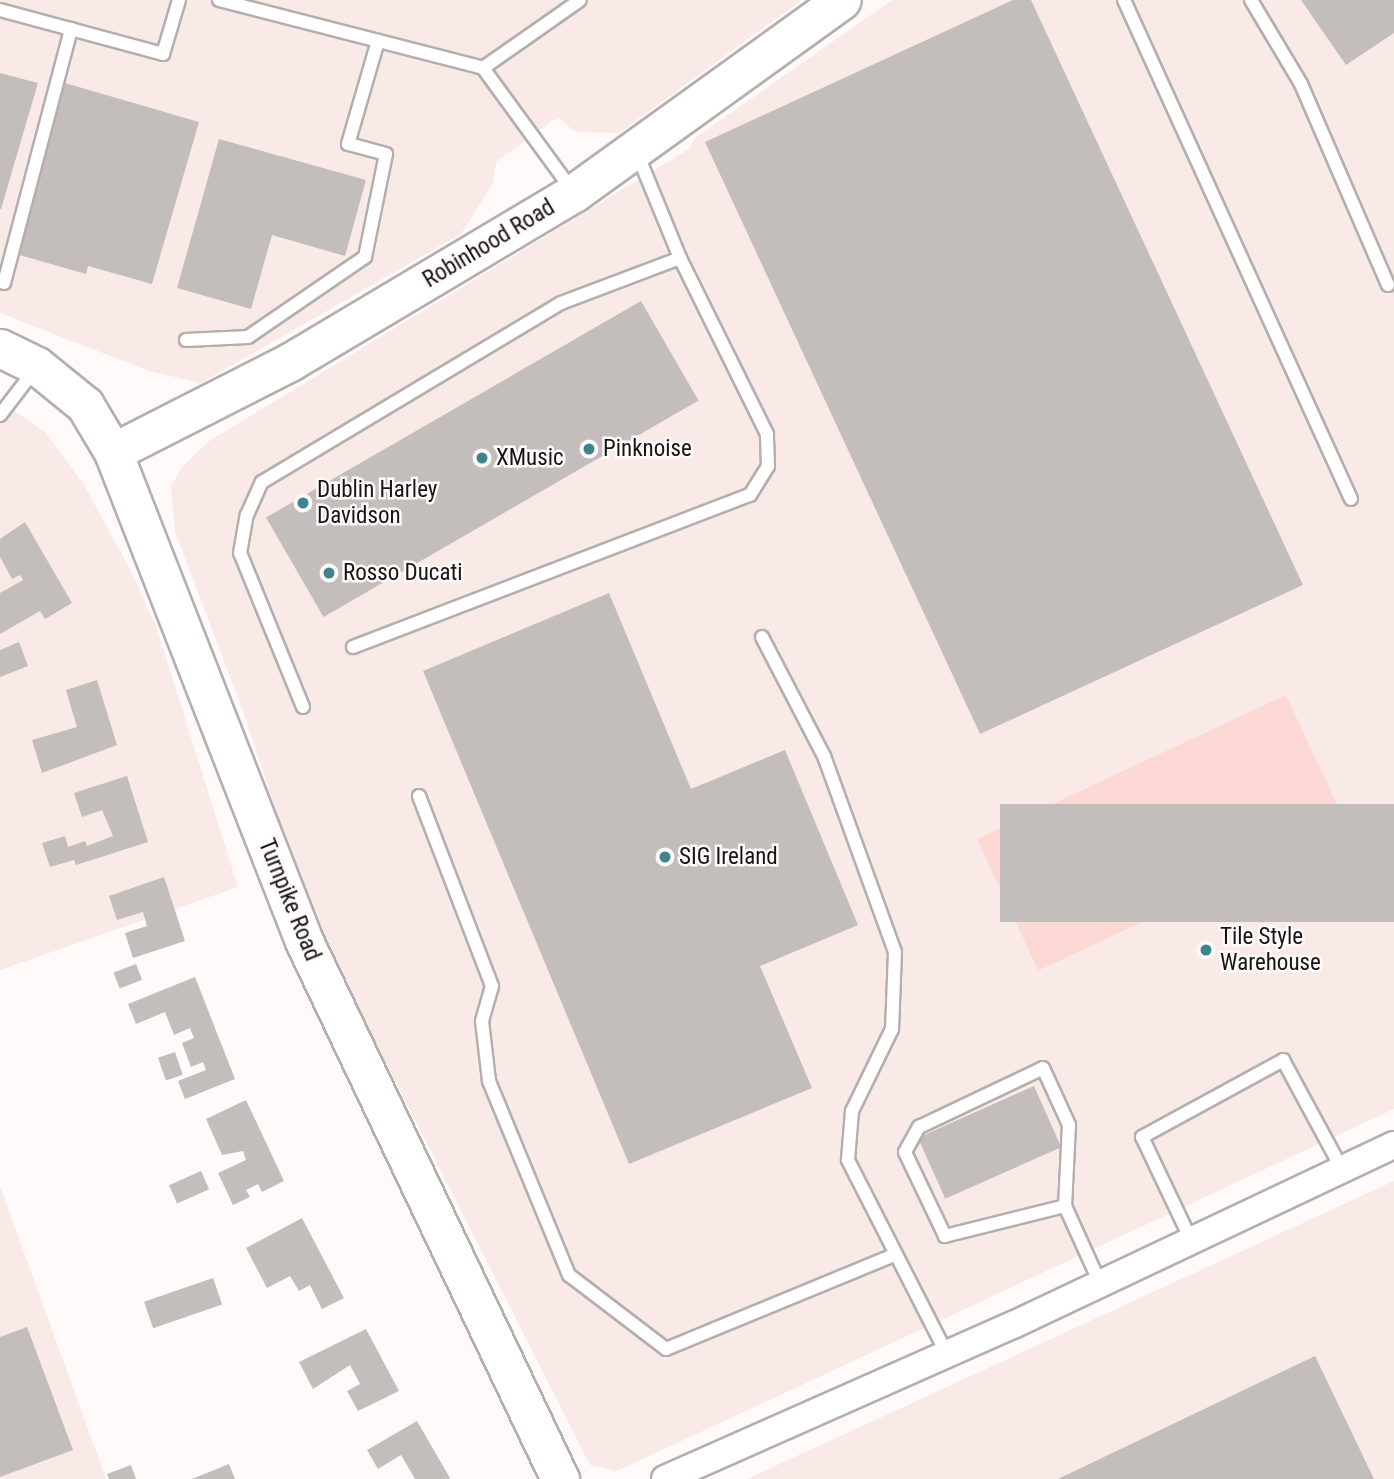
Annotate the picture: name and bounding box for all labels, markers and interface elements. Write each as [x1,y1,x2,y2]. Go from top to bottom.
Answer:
street label: Robinhood Road [418,194,560,294]
place label: Pinknoise [603,435,692,463]
marker: Pinknoise [581,441,597,457]
place label: XMusic [496,444,564,472]
marker: XMusic [474,450,490,466]
place label: Dublin Harley Davidson [317,476,437,530]
marker: Dublin Harley Davidson [295,495,311,511]
place label: Rosso Ducati [343,559,463,587]
marker: Rosso Ducati [321,565,337,581]
street label: Turnpike Road [252,835,326,965]
place label: SIG Ireland [679,843,778,871]
marker: SIG Ireland [657,849,673,865]
place label: Tile Style Warehouse [1220,923,1321,977]
marker: Tile Style Warehouse [1198,942,1214,958]

